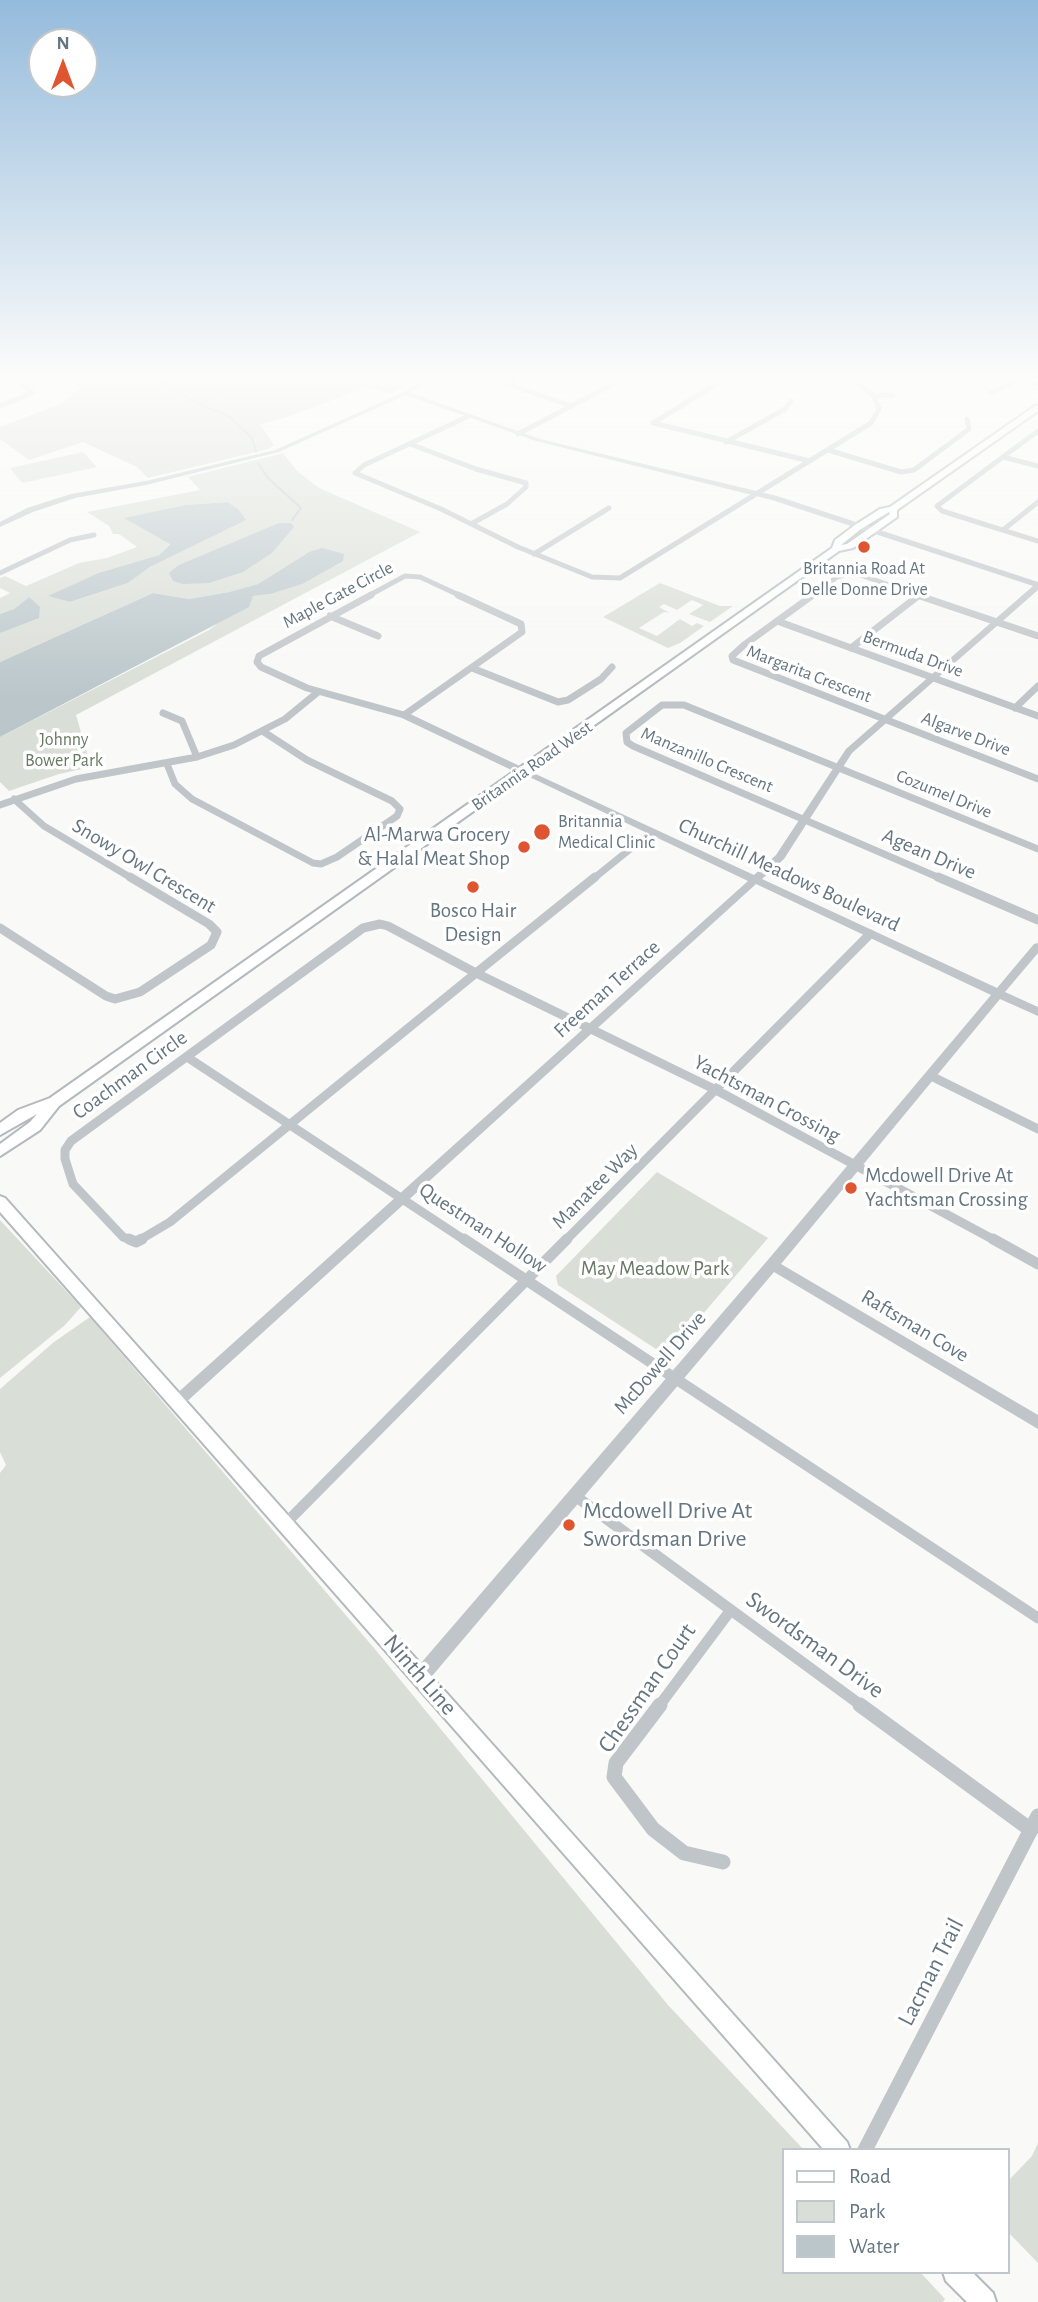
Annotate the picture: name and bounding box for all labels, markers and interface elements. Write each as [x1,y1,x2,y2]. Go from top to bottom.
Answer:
north arrow [28,28,98,98]
text: N [56,34,70,53]
marker: Britannia Road At Delle Donne Drive [856,539,872,555]
street label: Maple Gate Circle [279,557,397,633]
place label: Britannia Road At Delle Donne Drive [800,558,928,600]
street label: Bermuda Drive [860,626,966,682]
street label: Margarita Crescent [744,640,874,708]
street label: Algarve Drive [918,707,1014,761]
street label: Britannia Road West [468,716,596,816]
street label: Manzanillo Crescent [638,722,776,798]
park label: Johnny Bower Park [25,729,103,772]
street label: Cozumel Drive [893,765,995,823]
place label: Britannia Medical Clinic [558,811,655,854]
street label: Snowy Owl Crescent [68,813,220,919]
street label: Churchill Meadows Boulevard [674,813,904,937]
place label: Al-Marwa Grocery & Halal Meat Shop [357,822,510,872]
marker: Britannia Medical Clinic [532,822,552,842]
street label: Agean Drive [878,823,980,885]
marker: Al-Marwa Grocery & Halal Meat Shop [516,839,532,855]
marker: Bosco Hair Design [465,879,481,895]
place label: Bosco Hair Design [430,898,516,948]
street label: Freeman Terrace [549,935,665,1043]
street label: Coachman Circle [68,1025,192,1125]
street label: Yachtsman Crossing [689,1050,845,1148]
street label: Manatee Way [547,1138,643,1234]
place label: Mcdowell Drive At Yachtsman Crossing [865,1163,1028,1213]
street label: Questman Hollow [414,1177,552,1279]
marker: Mcdowell Drive At Yachtsman Crossing [843,1180,859,1196]
park label: May Meadow Park [581,1256,729,1282]
street label: Raftsman Cove [857,1284,973,1368]
street label: McDowell Drive [608,1306,712,1420]
place label: Mcdowell Drive At Swordsman Drive [583,1497,752,1553]
marker: Mcdowell Drive At Swordsman Drive [561,1517,577,1533]
street label: Swordsman Drive [740,1585,890,1705]
street label: Chessman Court [592,1618,702,1758]
street label: Ninth Line [377,1629,463,1721]
street label: Lacman Trail [892,1913,970,2031]
legend [782,2148,1010,2274]
text: Road [849,2166,891,2187]
text: Park [849,2201,885,2222]
text: Water [849,2236,899,2257]

